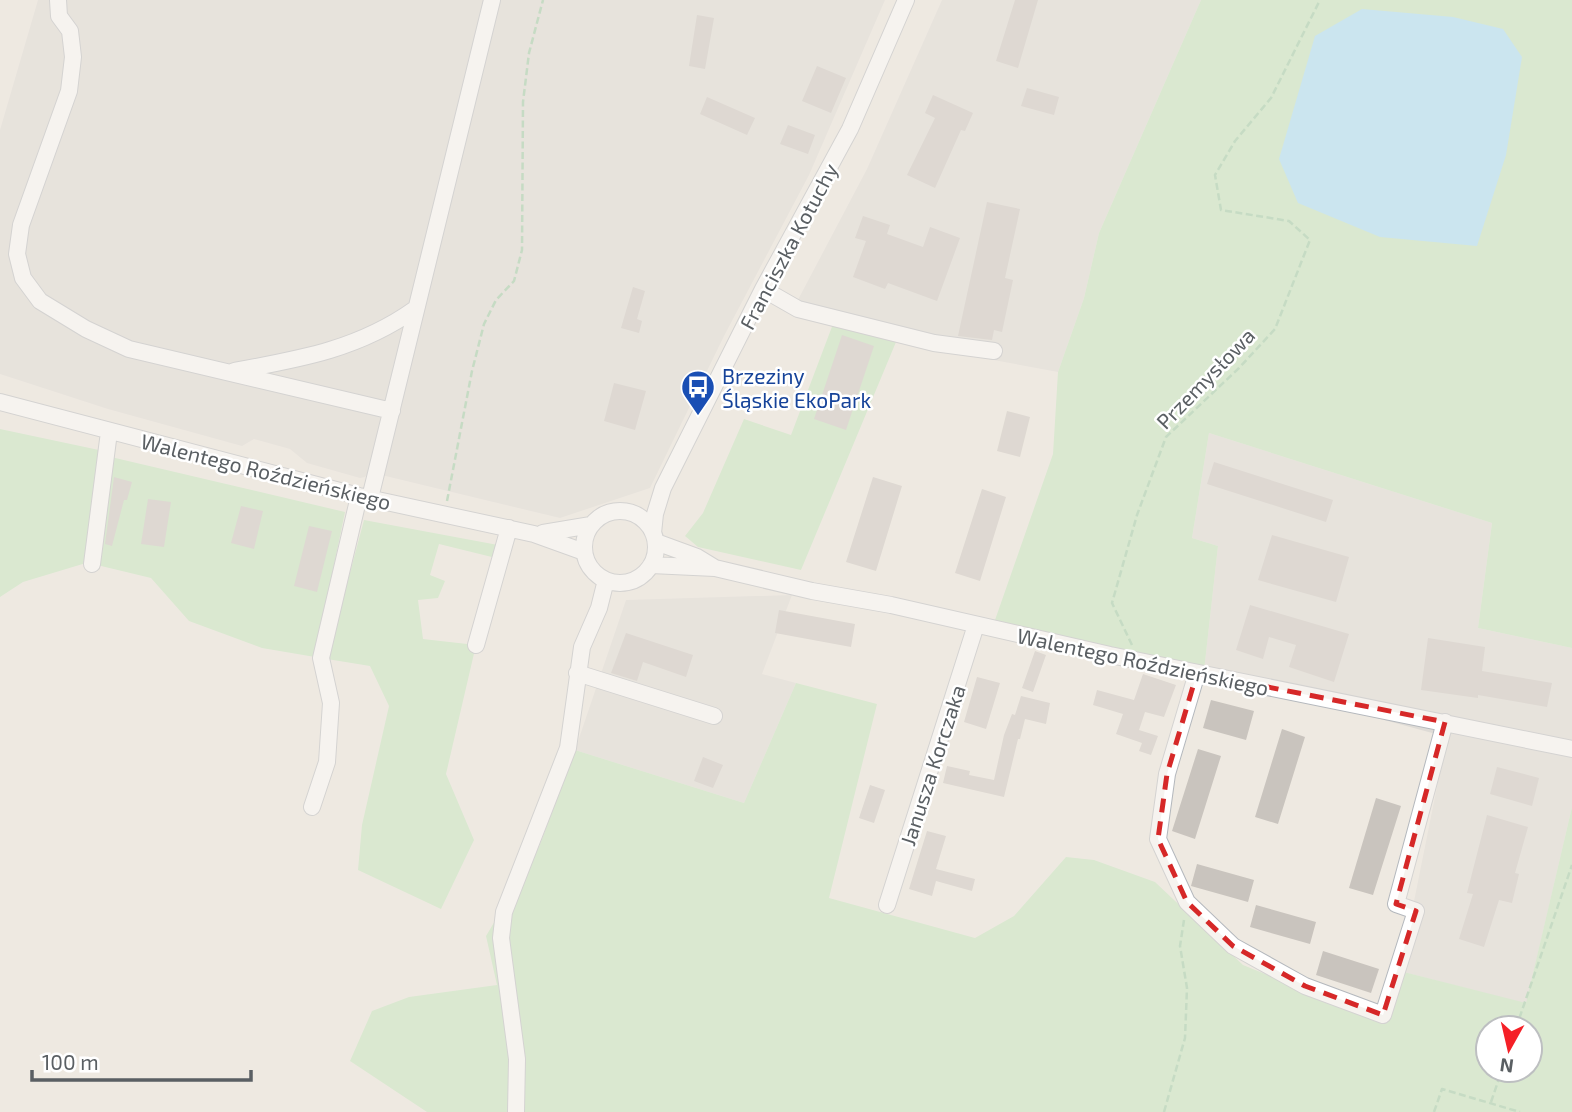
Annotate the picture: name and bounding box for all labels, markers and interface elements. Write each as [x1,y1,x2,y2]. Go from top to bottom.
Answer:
street label: Franciszka Kotuchy [734,159,842,333]
street label: Przemysłowa [1151,322,1259,434]
place label: Brzeziny Śląskie EkoPark [722,363,871,412]
bus stop icon: Brzeziny Śląskie EkoPark [679,368,717,417]
street label: Walentego Roździeńskiego [138,428,394,514]
street label: Walentego Roździeńskiego [1015,622,1271,700]
street label: Janusza Korczaka [894,682,970,848]
north arrow [1474,1014,1544,1084]
scale bar [32,1038,250,1082]
text: 100 m [42,1049,99,1074]
text: N [1498,1054,1515,1079]

